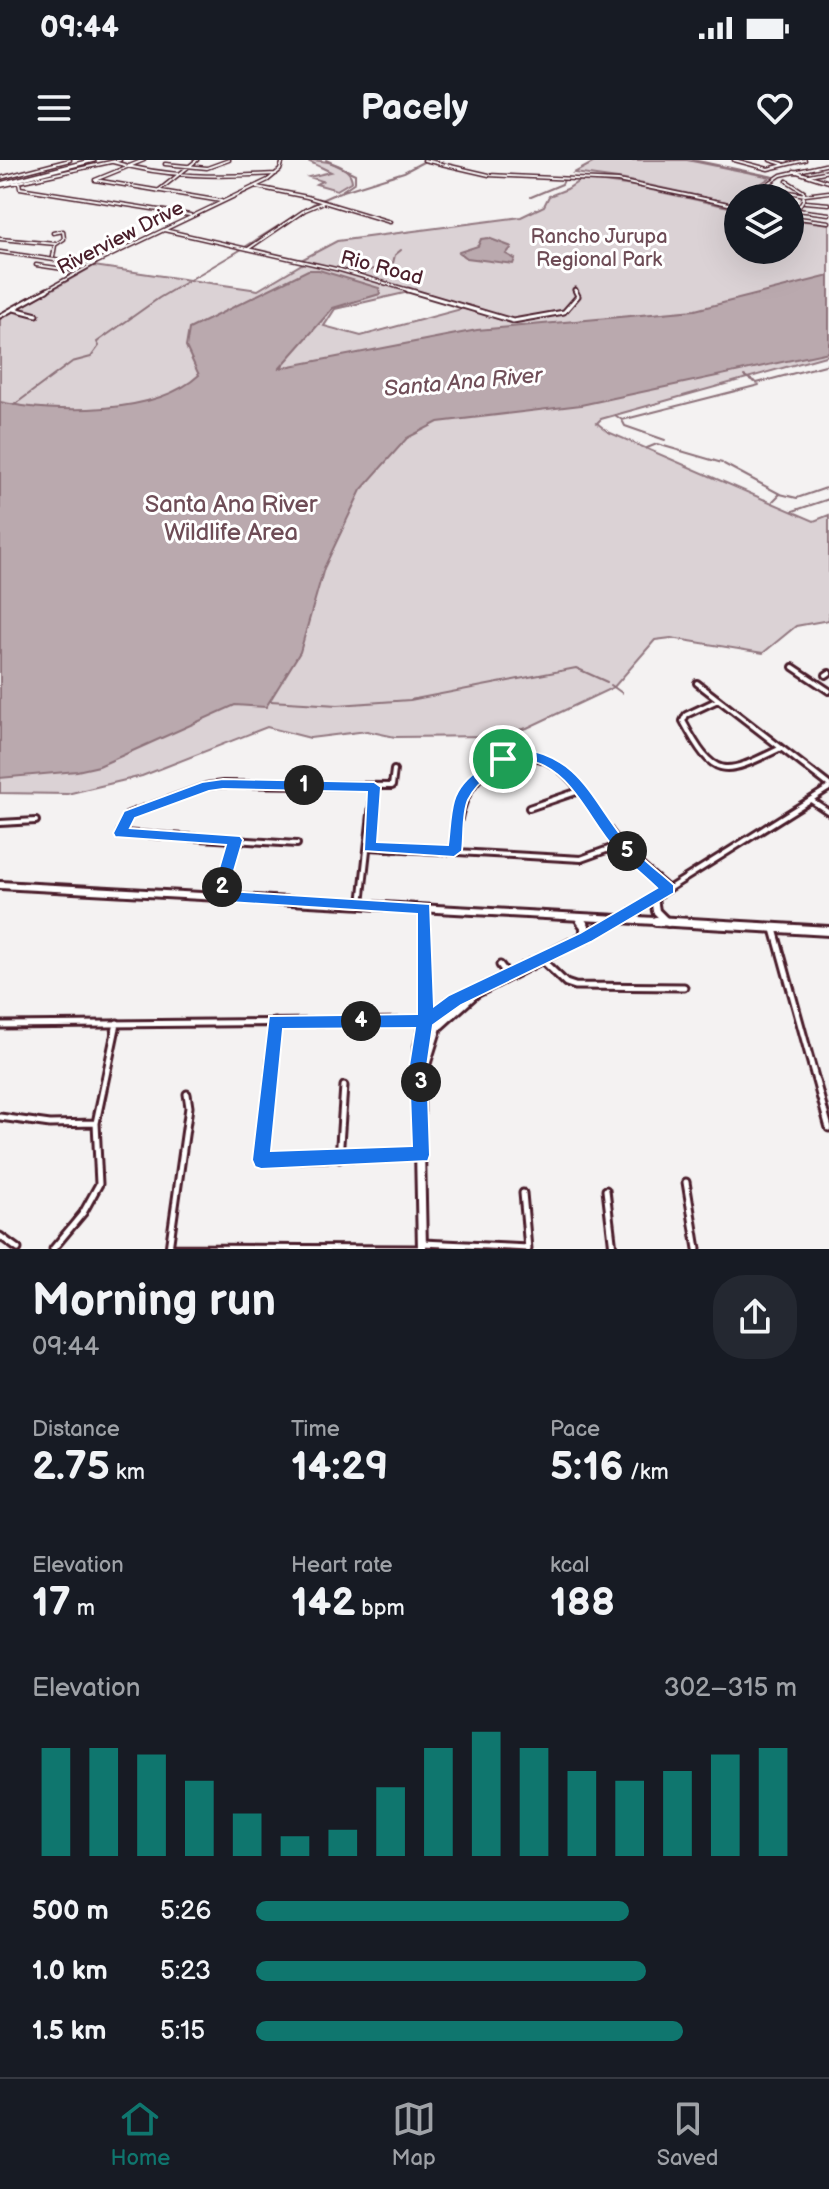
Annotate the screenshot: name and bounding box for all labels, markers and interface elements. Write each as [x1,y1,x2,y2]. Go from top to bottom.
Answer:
text: 09:44 [40,10,119,46]
icon: menu [32,86,76,130]
icon: heart [753,86,797,130]
text: Pacely [361,87,468,130]
map controls [724,184,804,264]
button: layers [724,184,804,264]
street label: Riverview Drive [53,196,188,280]
park label: Rancho Jurupa Regional Park [530,225,668,272]
street label: Rio Road [338,246,425,290]
water label: Santa Ana River [383,362,545,403]
park label: Santa Ana River Wildlife Area [145,490,318,547]
pin [469,725,537,793]
icon: arrive [481,737,525,781]
pin: 1 [284,765,324,805]
text: 1 [299,771,309,798]
pin: 5 [607,831,647,871]
text: 5 [621,837,633,864]
pin: 2 [202,867,242,907]
text: 2 [215,873,229,900]
pin: 4 [341,1001,381,1041]
text: 4 [355,1007,367,1034]
pin: 3 [401,1062,441,1102]
text: 3 [415,1068,427,1095]
text: Morning run [32,1275,276,1328]
button: share [713,1275,797,1359]
text: 09:44 [32,1332,99,1363]
text: Distance [32,1416,120,1443]
text: Time [291,1416,340,1443]
text: Pace [550,1416,600,1443]
text: 2.75 [32,1443,110,1491]
text: 14:29 [291,1443,388,1491]
text: 5:16 [550,1443,624,1491]
text: km [110,1459,145,1486]
text: /km [624,1459,669,1486]
text: Elevation [32,1552,124,1579]
text: Heart rate [291,1552,393,1579]
text: kcal [550,1552,589,1579]
text: 17 [32,1579,71,1627]
text: 142 [291,1579,355,1627]
text: 188 [550,1579,615,1627]
text: m [71,1595,95,1622]
text: bpm [355,1595,405,1622]
text: Elevation [32,1673,140,1704]
text: 302–315 m [664,1673,797,1704]
text: 500 m [32,1896,109,1927]
text: 5:26 [160,1896,211,1927]
text: 1.0 km [32,1956,108,1987]
text: 5:23 [160,1956,211,1987]
text: 1.5 km [32,2016,107,2047]
text: 5:15 [160,2016,205,2047]
tab: Home [111,2097,170,2172]
tab: Map [391,2097,436,2172]
tab: Saved [657,2097,718,2172]

